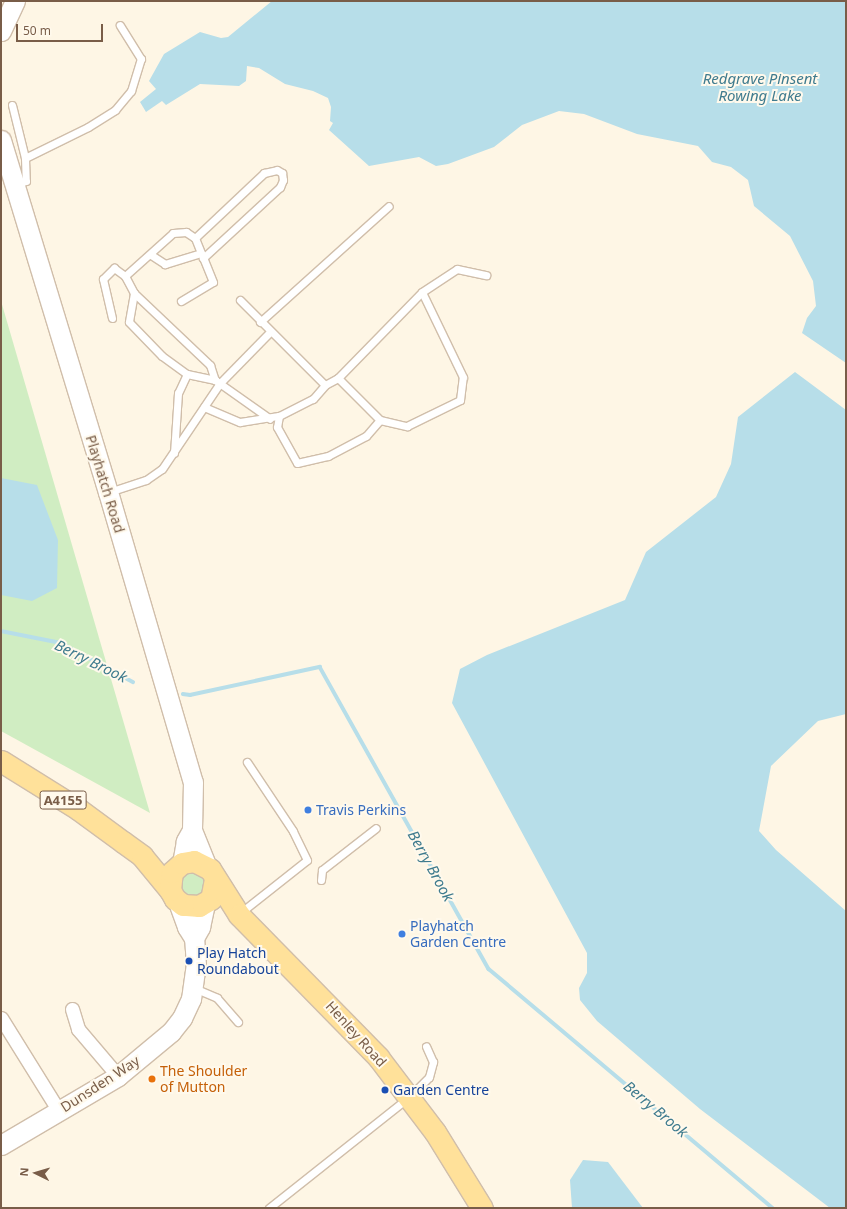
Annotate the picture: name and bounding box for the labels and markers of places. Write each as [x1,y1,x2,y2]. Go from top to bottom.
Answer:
place label: Travis Perkins [316,802,406,818]
marker: Travis Perkins [303,805,313,815]
place label: Playhatch Garden Centre [410,918,506,950]
marker: Playhatch Garden Centre [397,929,407,939]
place label: Play Hatch Roundabout [197,945,279,978]
marker: Play Hatch Roundabout [184,956,194,966]
place label: The Shoulder of Mutton [160,1063,247,1096]
marker: The Shoulder of Mutton [147,1074,157,1084]
place label: Garden Centre [393,1082,489,1098]
marker: Garden Centre [380,1085,390,1095]

